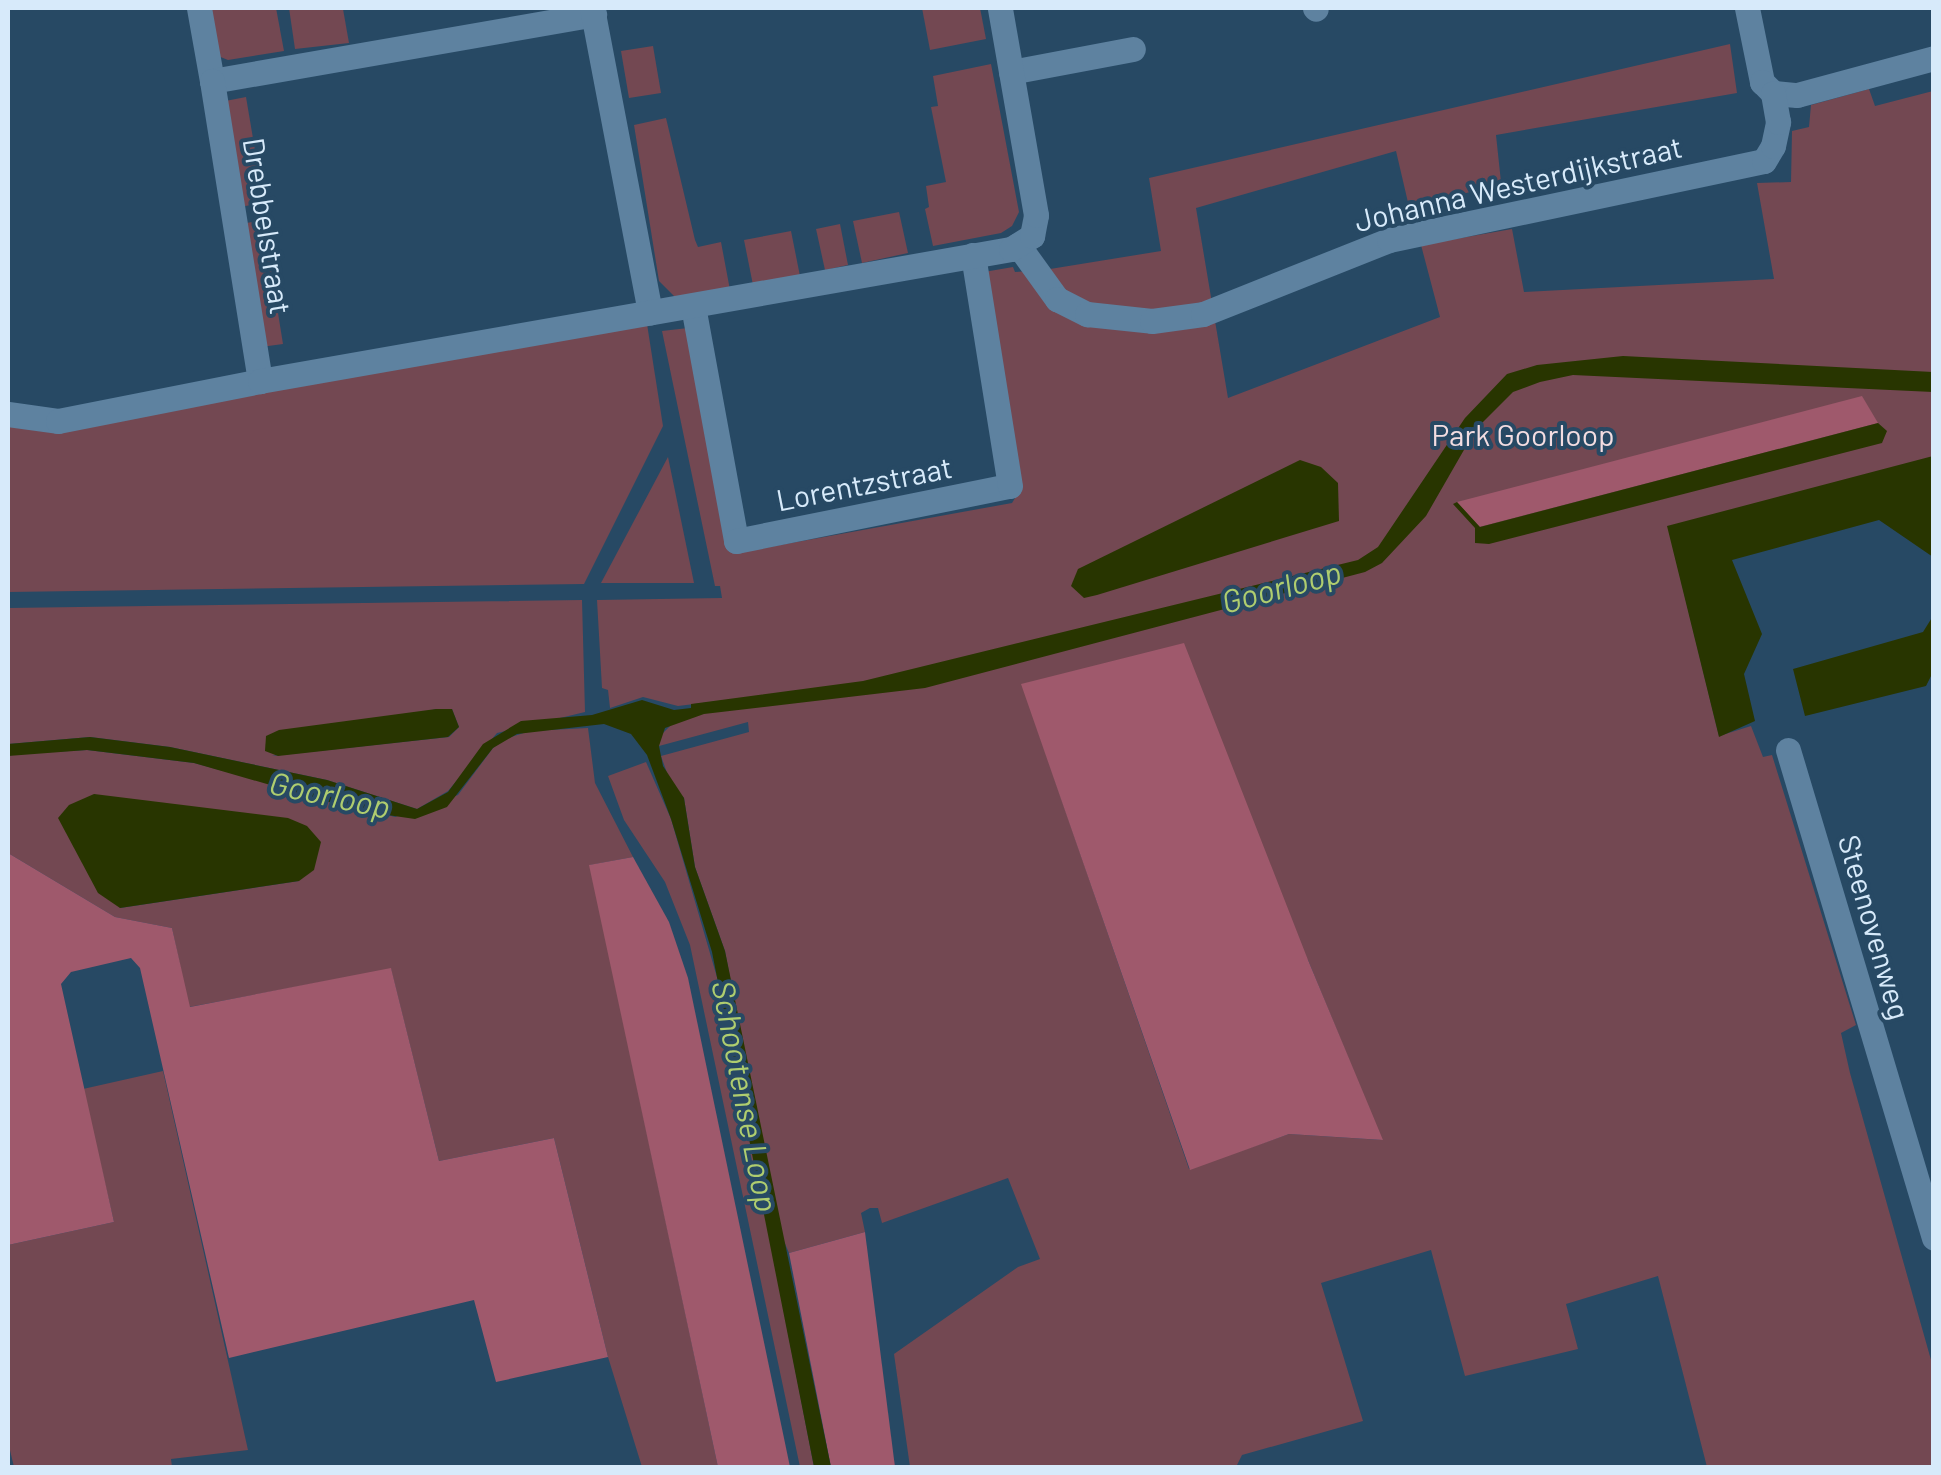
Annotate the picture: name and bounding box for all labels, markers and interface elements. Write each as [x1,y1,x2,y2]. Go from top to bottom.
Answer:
street label: Johanna Westerdijkstraat [1351,128,1685,238]
street label: Drebbelstraat [236,135,300,317]
park label: Park Goorloop [1431,416,1615,452]
street label: Lorentzstraat [773,448,955,518]
water label: Goorloop [1217,552,1345,620]
water label: Goorloop [266,763,394,825]
street label: Steenovenweg [1831,830,1919,1024]
water label: Schootense Loop [705,977,787,1215]

